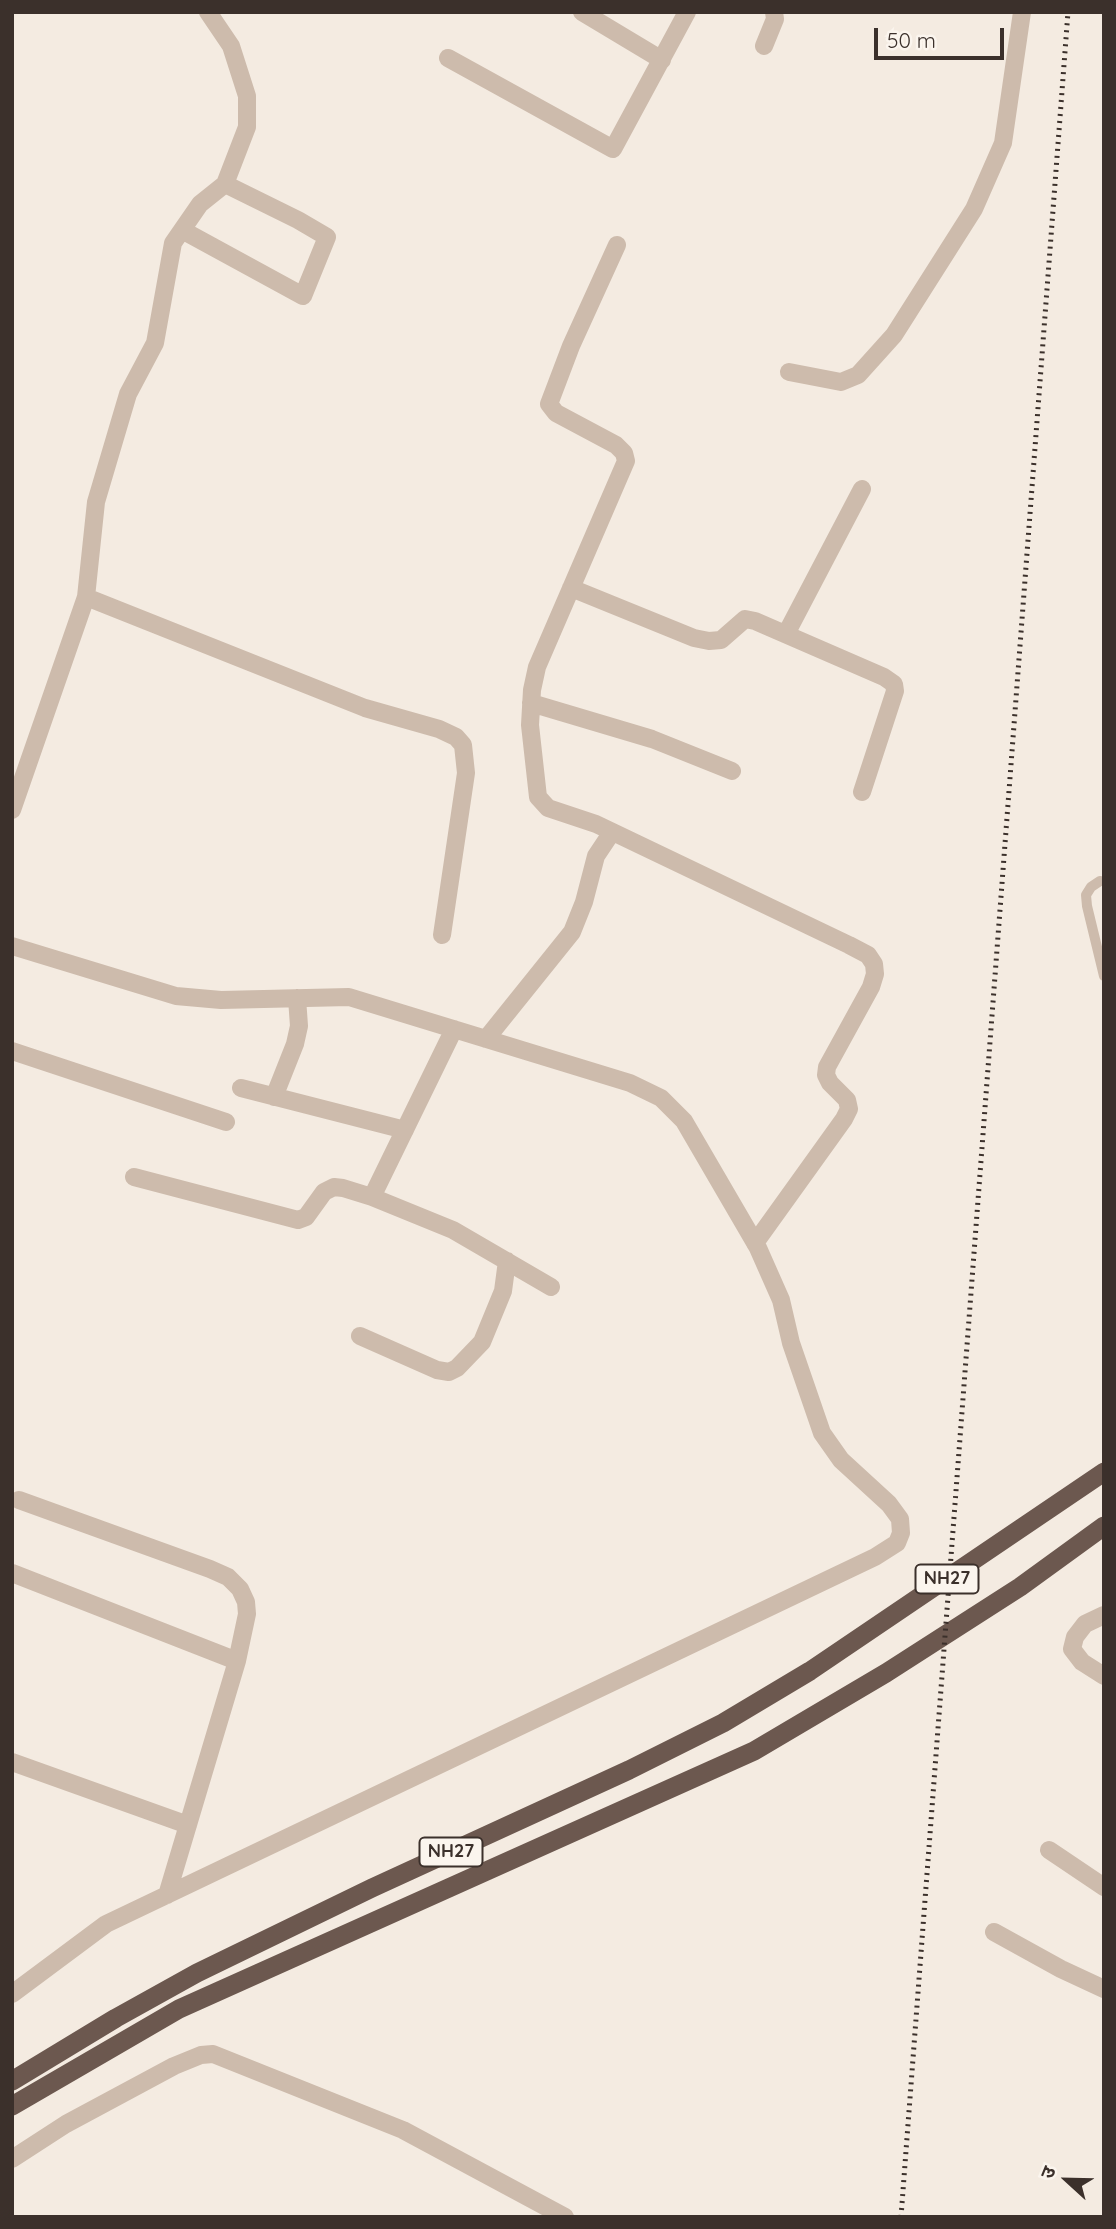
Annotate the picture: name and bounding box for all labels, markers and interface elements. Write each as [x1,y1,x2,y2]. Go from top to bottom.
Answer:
scale bar [878,14,1007,58]
text: 50 m [887,27,936,53]
road number: NH27 [916,1564,978,1594]
road number: NH27 [420,1838,482,1866]
north arrow [1032,2145,1102,2215]
text: उ [1034,2162,1061,2182]

